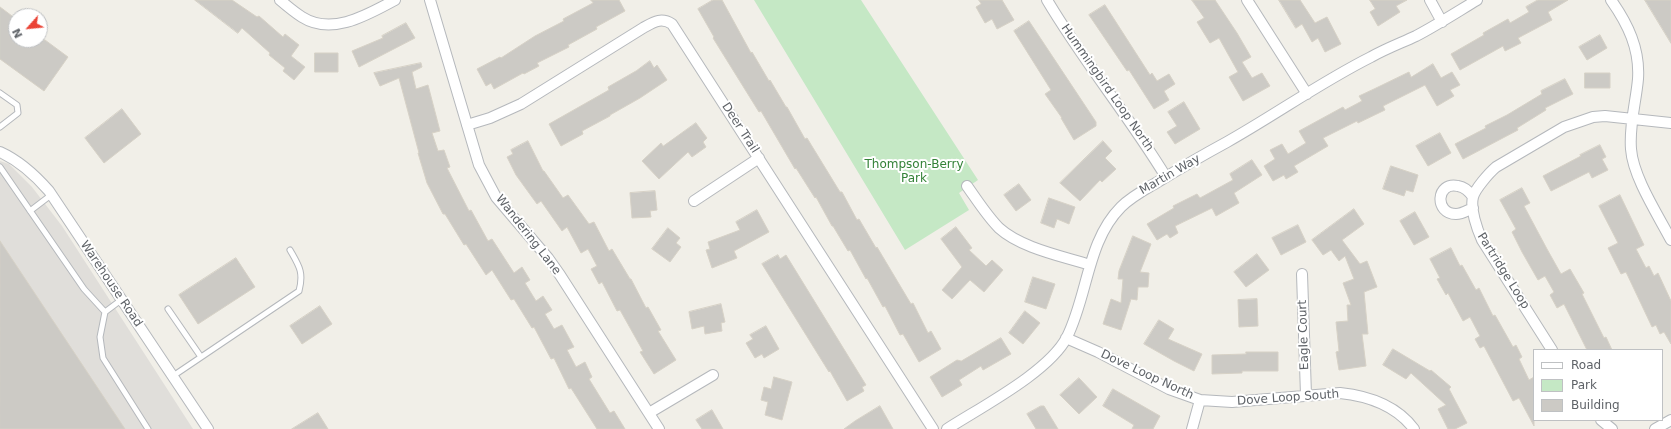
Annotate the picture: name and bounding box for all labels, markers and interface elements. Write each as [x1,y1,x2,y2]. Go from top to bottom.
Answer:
north arrow [8,8,48,48]
street label: Hummingbird Loop North [1058,22,1156,154]
text: N [10,26,26,40]
street label: Deer Trail [718,100,762,156]
street label: Martin Way [1137,152,1203,198]
park label: Thompson-Berry Park [864,158,964,186]
street label: Wandering Lane [492,192,564,278]
street label: Partridge Loop [1474,230,1532,312]
street label: Warehouse Road [77,238,145,330]
street label: Eagle Court [1296,300,1312,370]
street label: Dove Loop North [1098,347,1196,403]
legend [1533,349,1663,421]
text: Road [1571,358,1601,372]
text: Park [1571,378,1597,392]
street label: Dove Loop South [1236,387,1340,409]
text: Building [1571,398,1620,412]

